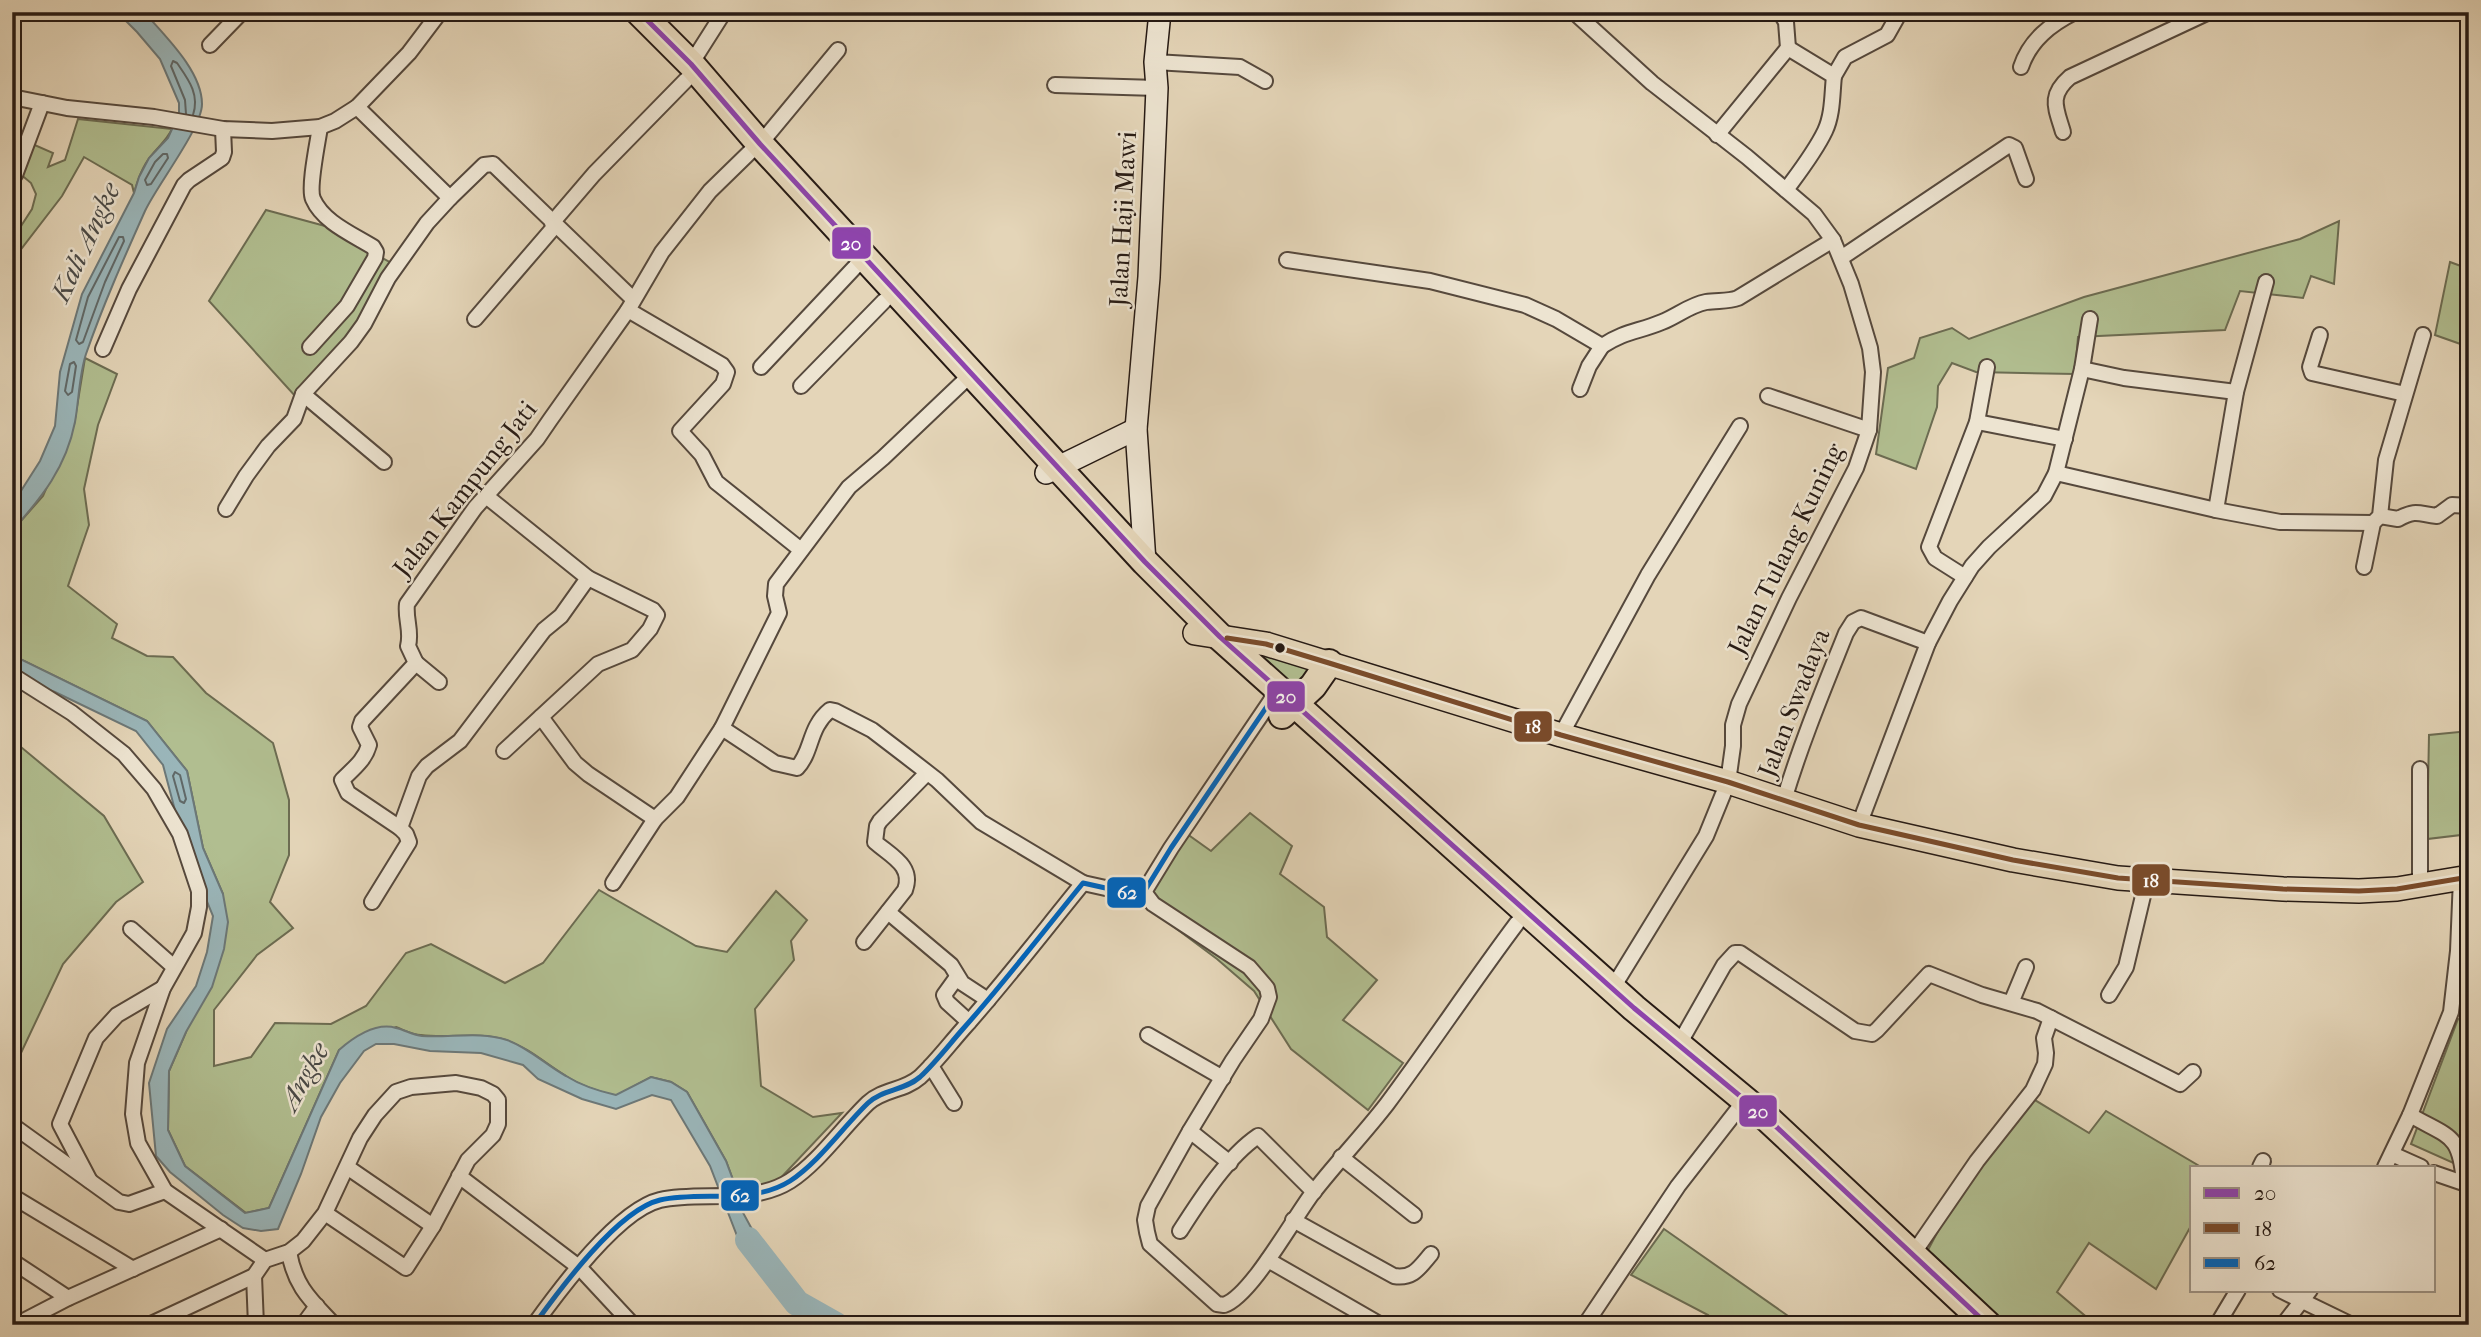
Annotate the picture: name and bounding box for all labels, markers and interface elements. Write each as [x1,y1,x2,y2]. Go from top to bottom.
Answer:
street label: Jalan Haji Mawi [1103,130,1143,310]
water label: Kali Angke [42,177,127,309]
line badge: 20 [831,226,872,260]
text: 20 [841,233,861,255]
street label: Jalan Kampung Jati [385,394,544,585]
street label: Jalan Tulang Kuning [1720,437,1851,662]
street label: Jalan Swadaya [1751,623,1837,783]
unlabelled marker [1273,641,1287,655]
line badge: 20 [1266,680,1306,713]
text: 20 [1276,686,1296,708]
line badge: 18 [1513,710,1553,743]
text: 18 [1525,716,1541,738]
line badge: 18 [2131,863,2171,897]
text: 18 [2143,870,2159,892]
line badge: 62 [1106,876,1147,909]
text: 62 [1117,882,1137,904]
water label: Angke [271,1036,336,1118]
line badge: 20 [1738,1094,1778,1128]
text: 20 [1748,1101,1768,1123]
legend [2190,1166,2436,1292]
line badge: 62 [720,1179,760,1212]
text: 20 [2254,1181,2276,1205]
text: 62 [730,1185,750,1207]
text: 18 [2254,1217,2272,1241]
text: 62 [2254,1251,2276,1275]

